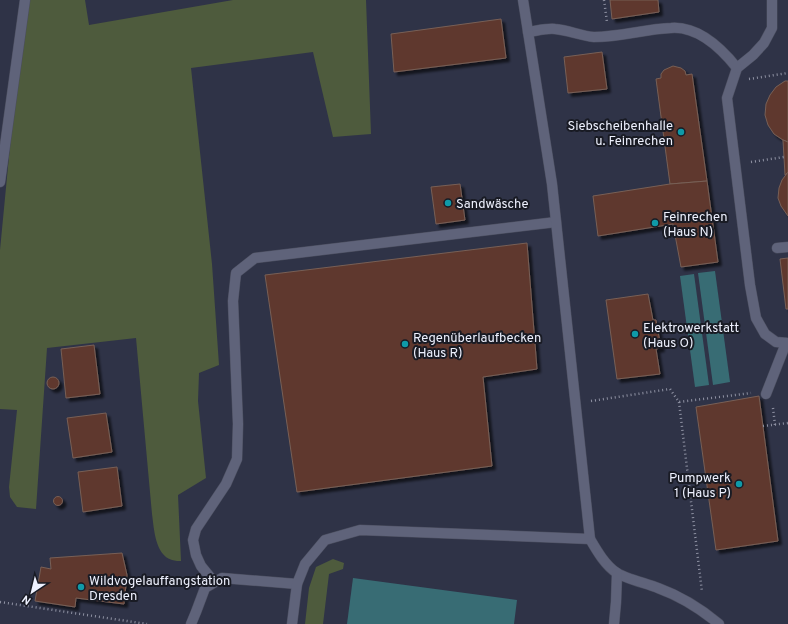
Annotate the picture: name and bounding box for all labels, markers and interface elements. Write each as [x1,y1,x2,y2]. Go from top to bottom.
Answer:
place label: Siebscheibenhalle u. Feinrechen [567,119,673,150]
marker: Siebscheibenhalle u. Feinrechen [676,127,686,137]
place label: Sandwäsche [456,197,529,213]
marker: Sandwäsche [443,198,453,208]
place label: Feinrechen (Haus N) [663,210,727,241]
marker: Feinrechen (Haus N) [650,218,660,228]
place label: Elektrowerkstatt (Haus O) [643,321,739,352]
marker: Elektrowerkstatt (Haus O) [630,329,640,339]
place label: Regenüberlaufbecken (Haus R) [413,331,541,362]
marker: Regenüberlaufbecken (Haus R) [400,339,410,349]
place label: Pumpwerk 1 (Haus P) [669,471,731,502]
marker: Pumpwerk 1 (Haus P) [734,479,744,489]
north arrow [12,572,52,612]
place label: Wildvogelauffangstation Dresden [89,574,230,605]
marker: Wildvogelauffangstation Dresden [76,582,86,592]
text: N [20,591,34,607]

